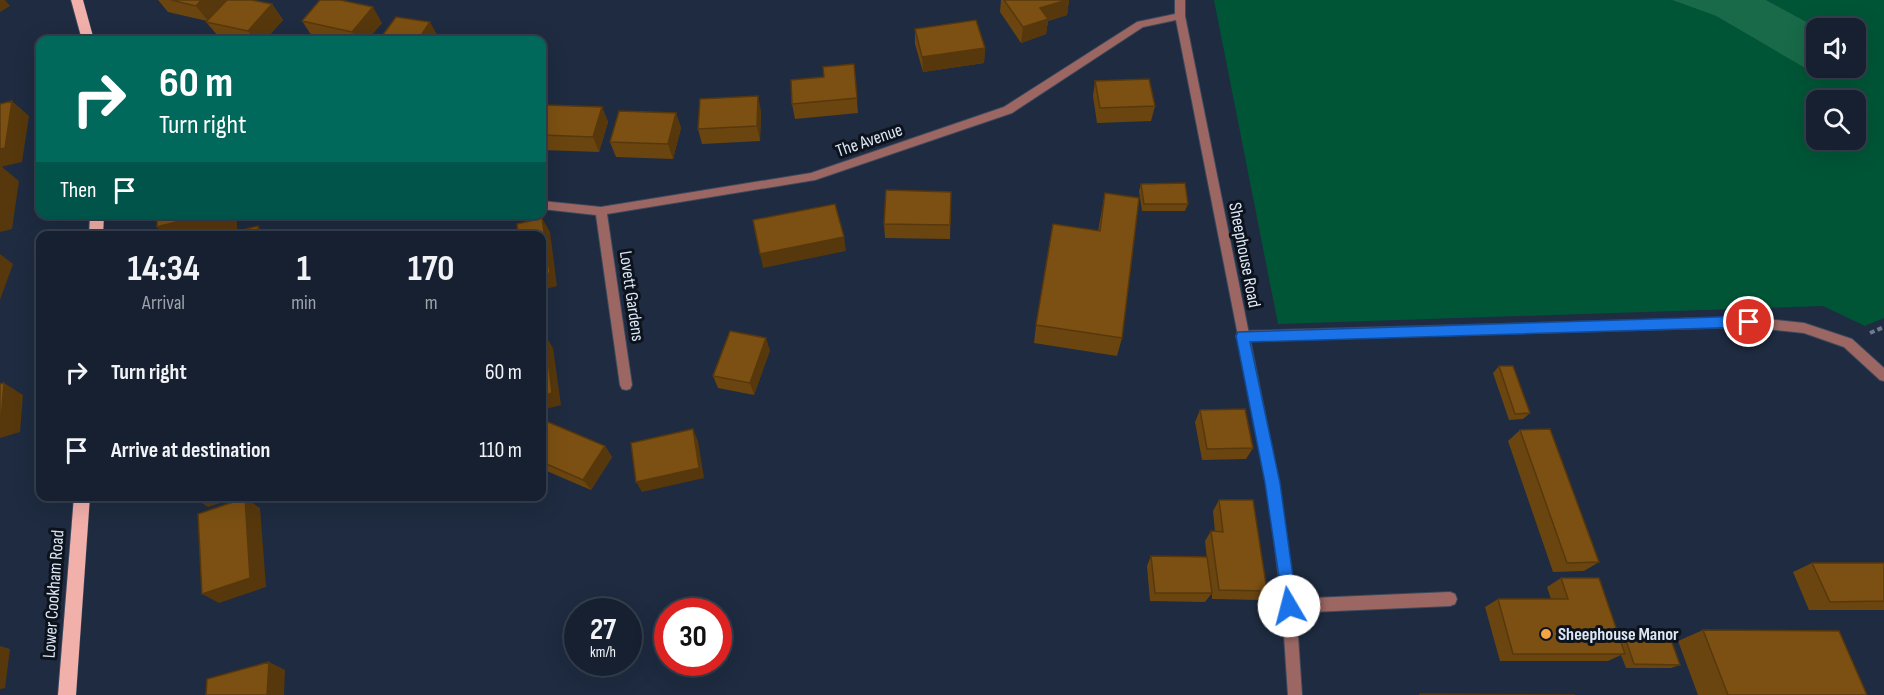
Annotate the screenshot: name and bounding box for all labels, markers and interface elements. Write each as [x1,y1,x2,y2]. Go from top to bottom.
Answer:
map controls [1806,18,1866,150]
button: sound [1806,18,1866,78]
text: 60 m [159,58,233,109]
icon: right [60,60,138,138]
button: search [1806,90,1866,150]
text: Turn right [159,109,246,141]
street label: The Avenue [833,119,905,162]
icon: arrive [108,174,141,207]
text: Then [60,177,96,204]
street label: Sheephouse Road [1224,201,1265,309]
text: 14:34 [128,248,200,291]
text: 1 [297,248,311,291]
text: 170 [408,248,454,291]
street label: Lovett Gardens [615,249,648,343]
text: Arrival [142,291,185,315]
text: min [291,291,316,315]
text: m [425,291,438,315]
pin [1723,296,1774,347]
icon: arrive [1732,305,1765,338]
icon: right [60,356,93,389]
text: Turn right [111,359,187,386]
text: 60 m [485,359,522,386]
icon: arrive [60,434,93,467]
text: Arrive at destination [111,437,270,464]
text: 110 m [479,437,522,464]
street label: Lower Cookham Road [39,529,68,659]
position arrow [1257,574,1321,638]
speed limit sign: 30 [654,598,732,676]
text: 27 [590,612,616,648]
place label: Sheephouse Manor [1558,624,1679,645]
marker: Sheephouse Manor [1539,627,1553,641]
text: km/h [590,643,616,662]

